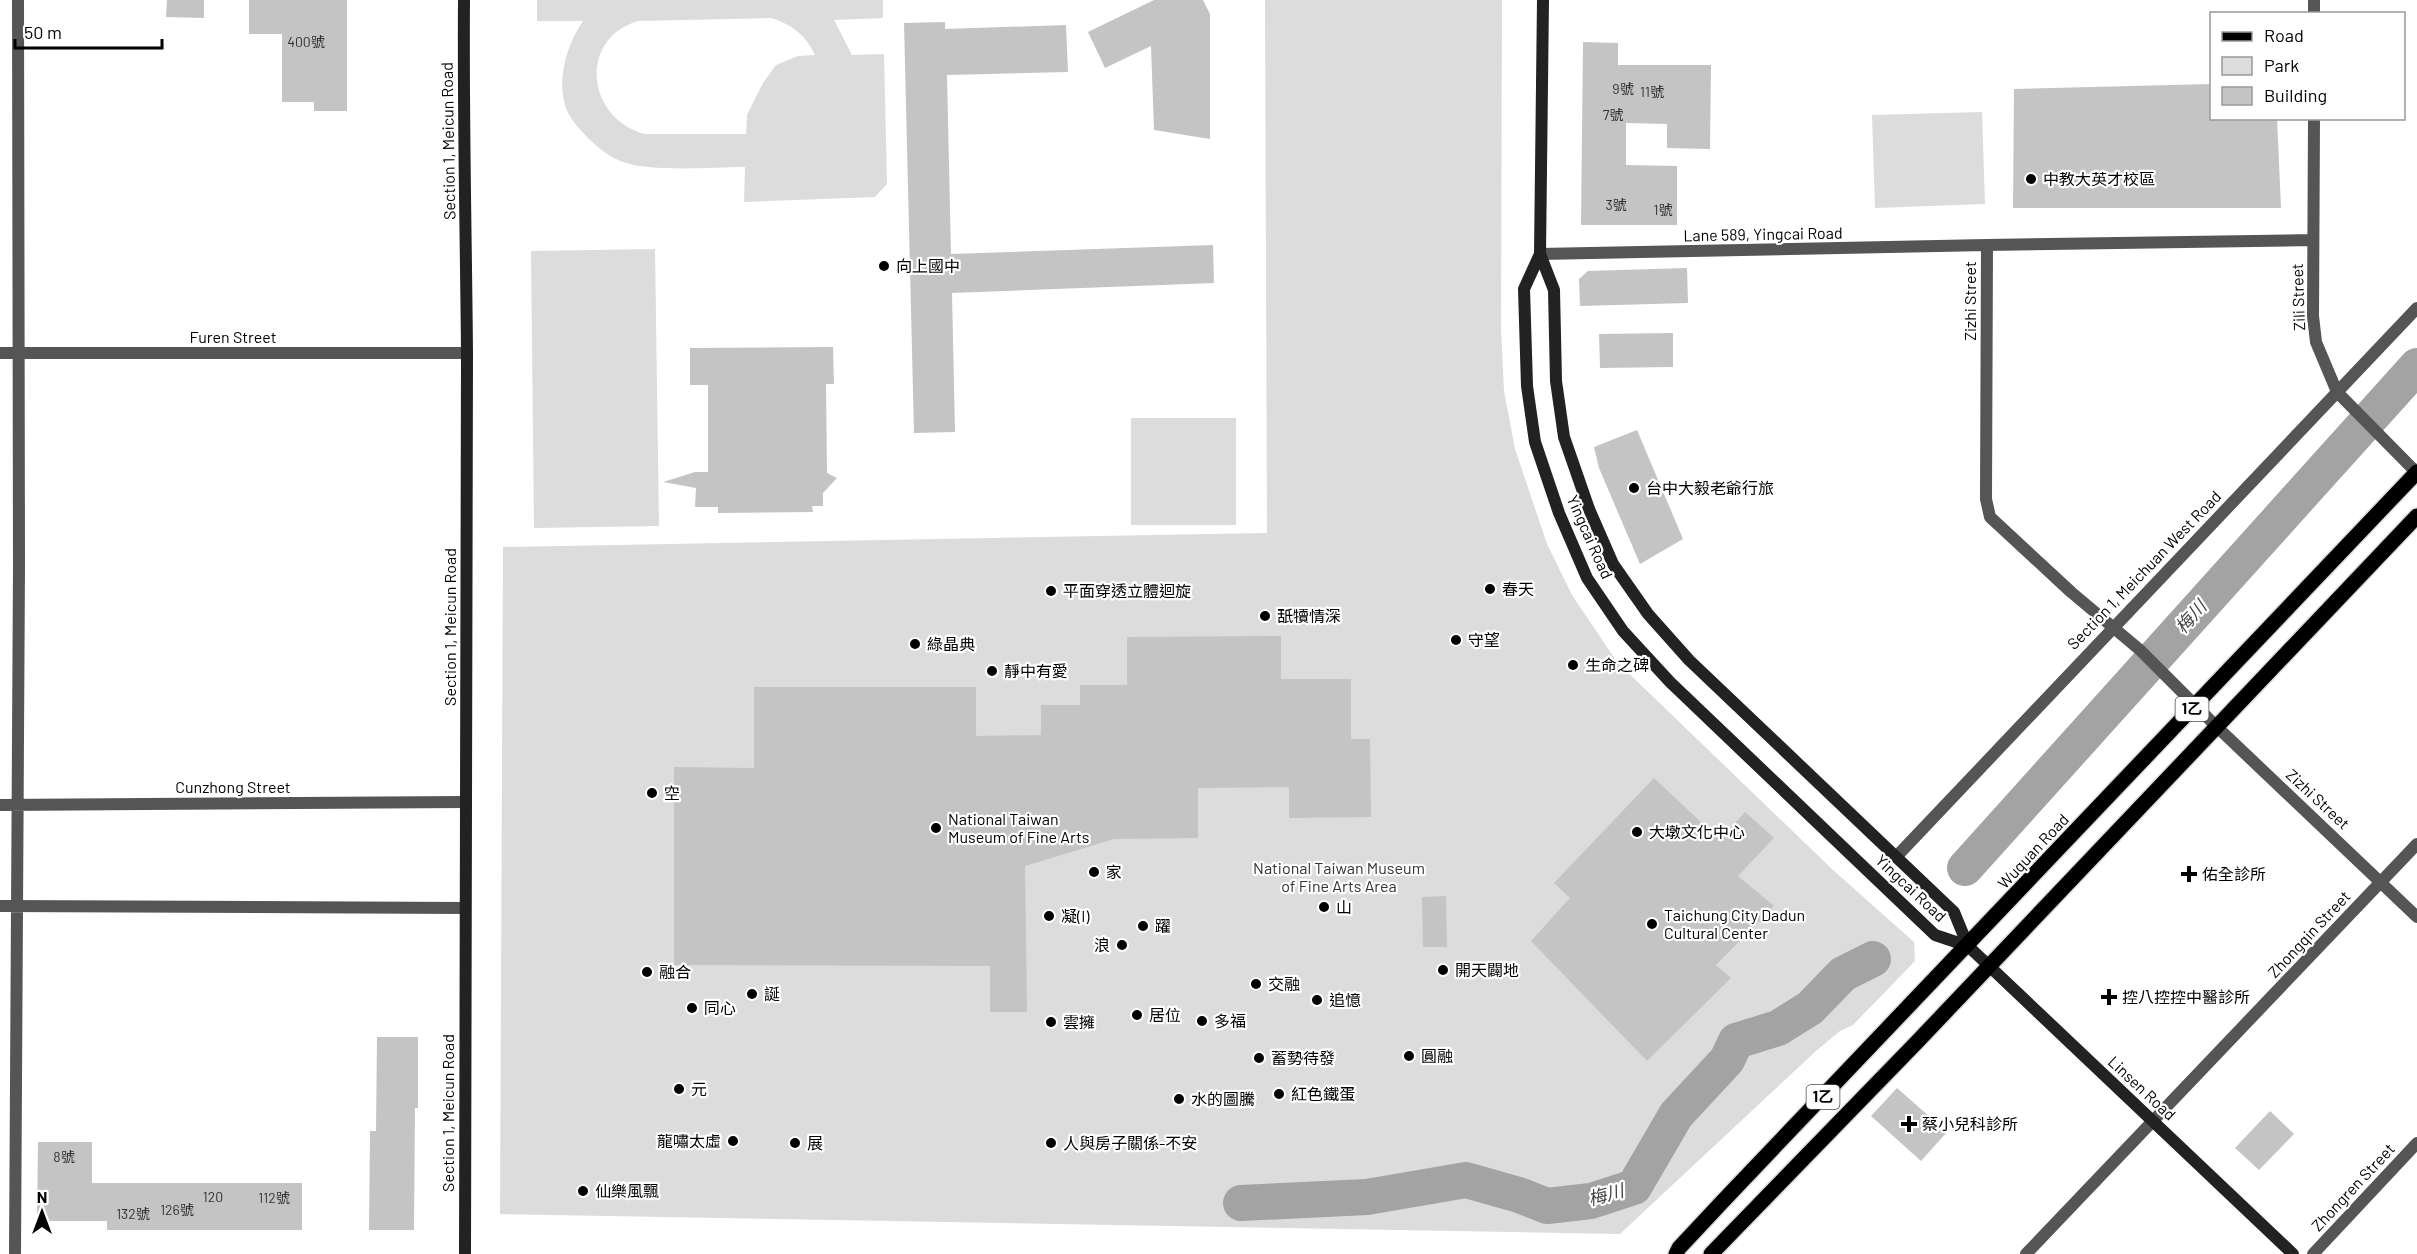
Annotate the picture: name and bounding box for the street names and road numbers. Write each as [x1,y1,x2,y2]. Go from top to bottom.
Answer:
street label: Section 1, Meicun Road [437,62,458,220]
street label: Lane 589, Yingcai Road [1683,223,1843,244]
street label: Zizhi Street [1960,261,1979,341]
street label: Zili Street [2287,263,2308,331]
street label: Furen Street [189,327,277,346]
street label: Section 1, Meichuan West Road [2063,486,2224,653]
street label: Yingcai Road [1564,492,1617,582]
street label: Section 1, Meicun Road [440,548,459,706]
road number: 1乙 [2176,697,2208,721]
street label: Zizhi Street [2283,765,2354,833]
street label: Cunzhong Street [175,777,291,796]
street label: Wuquan Road [1993,809,2072,892]
street label: Yingcai Road [1872,850,1951,925]
street label: Zhongqin Street [2264,886,2354,981]
street label: Section 1, Meicun Road [438,1034,457,1192]
street label: Linsen Road [2105,1052,2180,1124]
road number: 1乙 [1806,1085,1840,1109]
street label: Zhongren Street [2307,1139,2398,1234]

